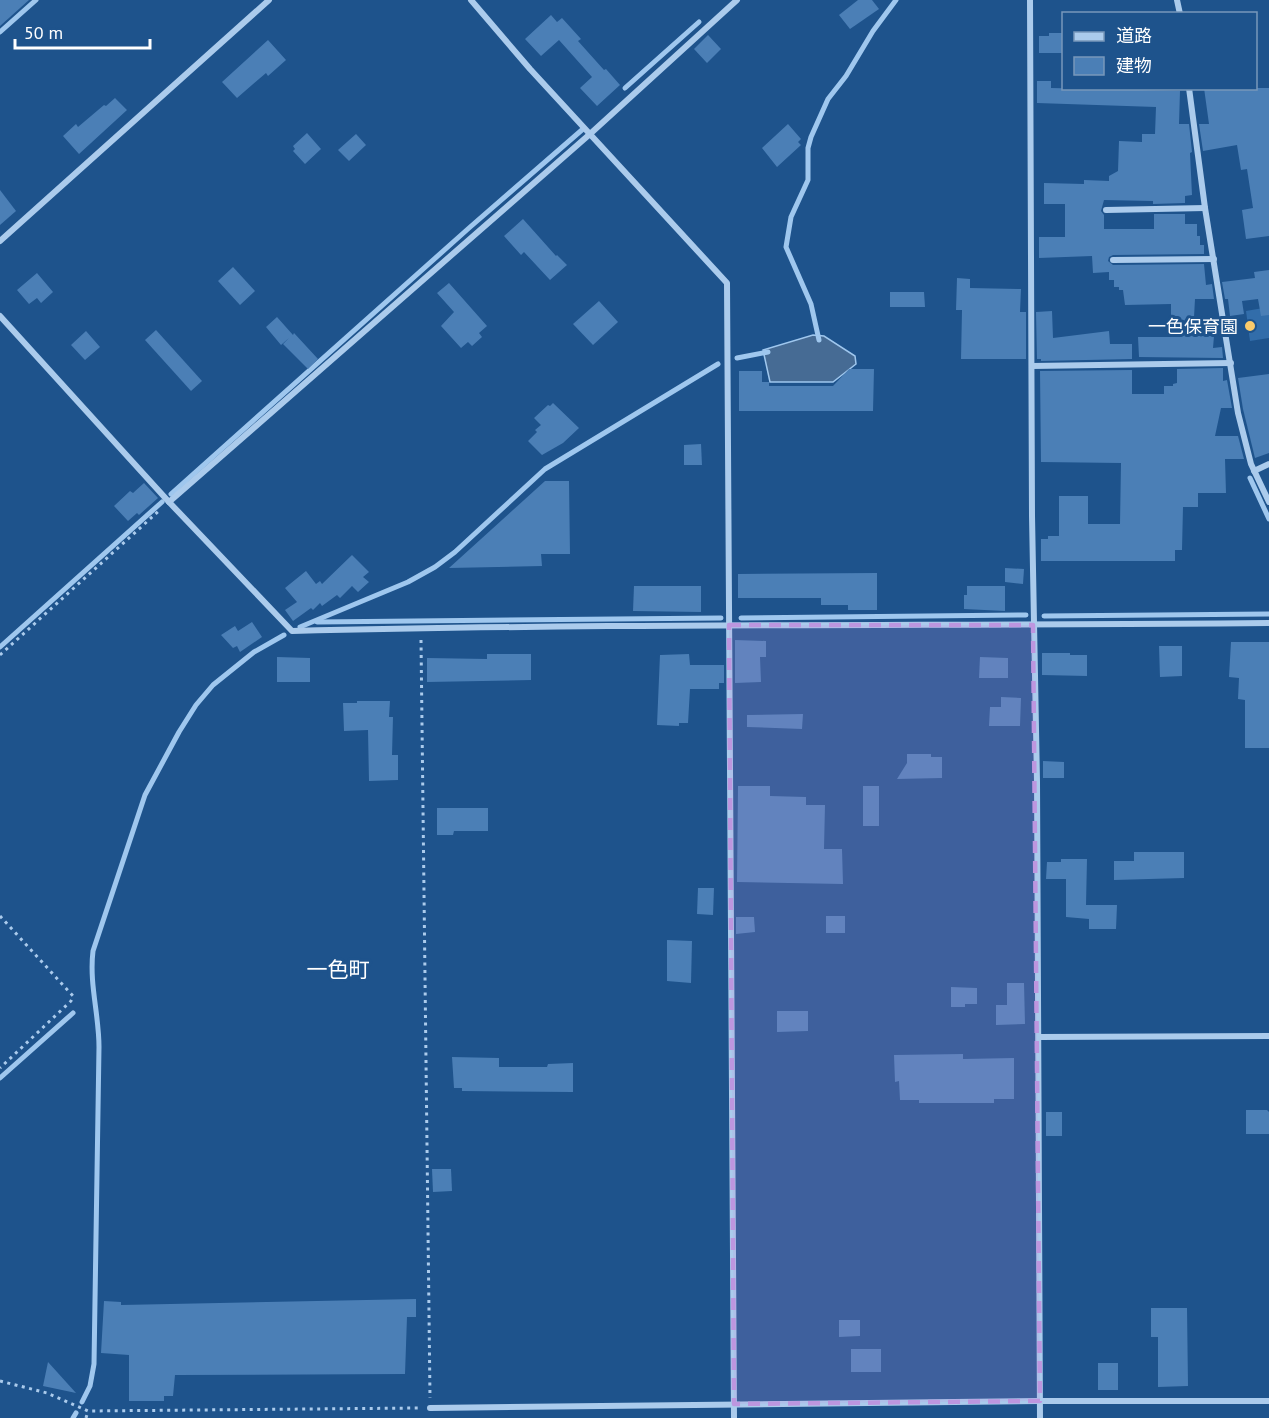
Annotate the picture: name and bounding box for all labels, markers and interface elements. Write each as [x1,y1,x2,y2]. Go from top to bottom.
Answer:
scale bar [15,12,150,50]
legend [1062,12,1257,90]
text: 50 m [24,21,63,44]
text: 道路 [1116,24,1152,47]
text: 建物 [1116,54,1152,77]
place label: 一色保育園 [1148,315,1238,338]
marker: 一色保育園 [1243,319,1257,333]
district label: 一色町 [307,956,370,983]

